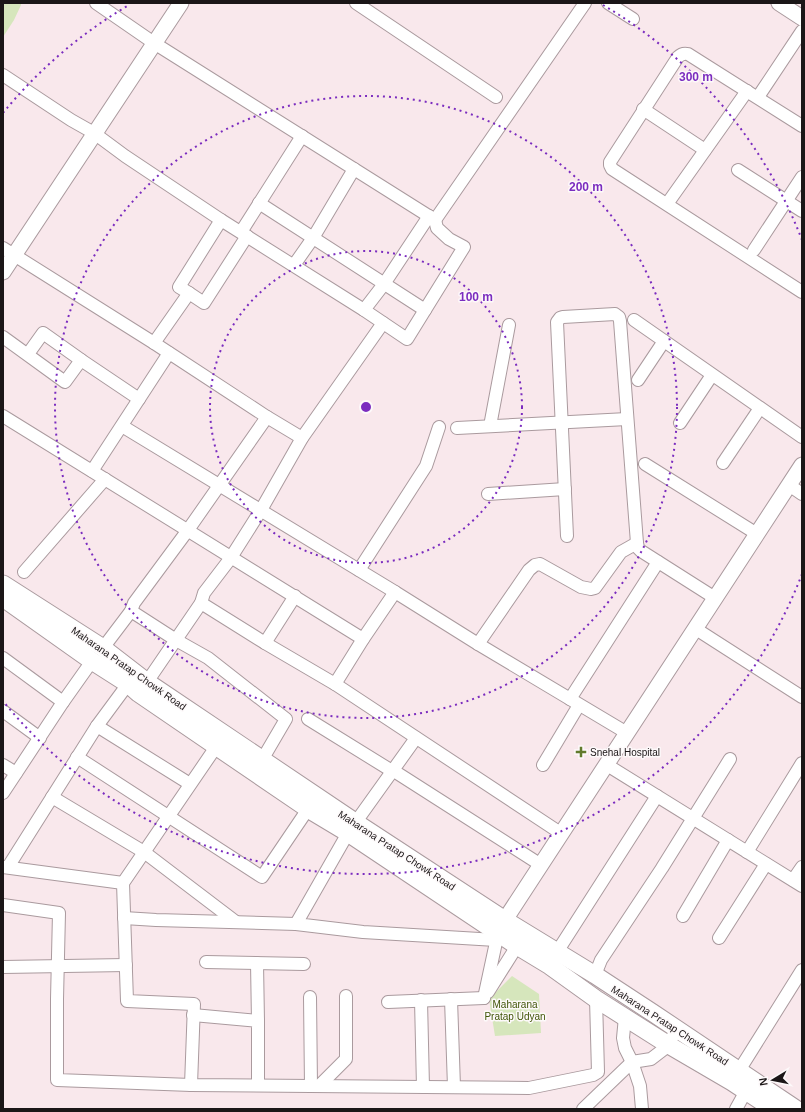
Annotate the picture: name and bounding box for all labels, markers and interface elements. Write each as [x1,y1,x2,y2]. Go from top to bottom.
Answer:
text: 300 m [679,70,713,84]
text: 200 m [569,180,603,194]
text: 100 m [459,290,493,304]
centre of rings [359,400,373,414]
street label: Maharana Pratap Chowk Road [69,625,188,712]
marker: Snehal Hospital [575,746,587,758]
place label: Snehal Hospital [590,747,660,758]
street label: Maharana Pratap Chowk Road [336,808,457,892]
street label: Maharana Pratap Chowk Road [609,983,730,1067]
park label: Maharana Pratap Udyan [484,999,546,1022]
north arrow [753,1060,793,1100]
text: N [757,1077,770,1087]

